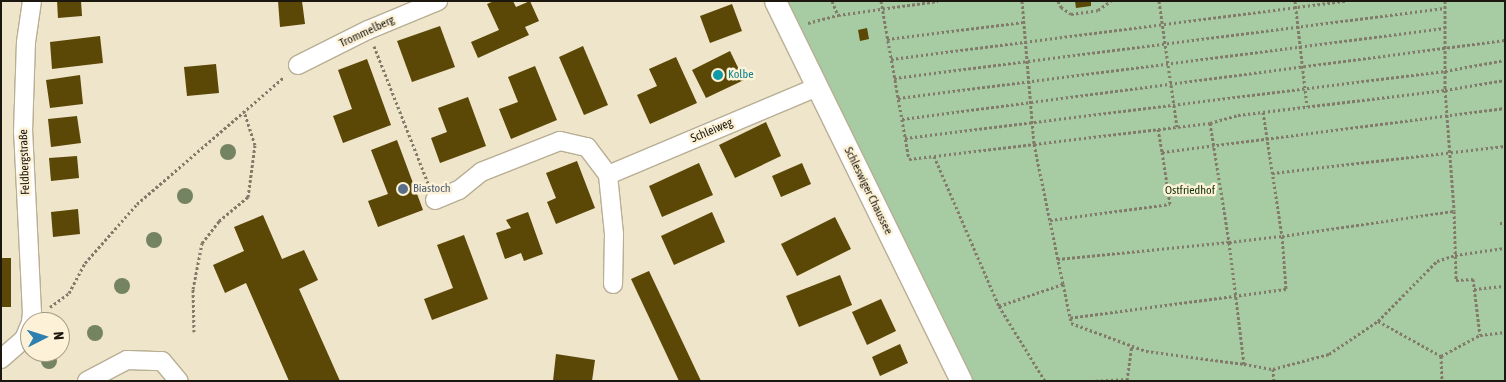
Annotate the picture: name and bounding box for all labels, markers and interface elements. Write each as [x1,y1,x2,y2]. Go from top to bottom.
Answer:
street label: Trommelberg [337,13,397,51]
place label: Kolbe [728,68,754,82]
marker: Kolbe [712,69,724,81]
street label: Schleiweg [689,116,735,146]
street label: Feldbergstraße [17,129,33,195]
street label: Schleswiger Chaussee [841,145,895,237]
place label: Biastoch [413,182,450,196]
marker: Biastoch [397,183,409,195]
park label: Ostfriedhof [1165,184,1215,198]
north arrow [20,312,70,362]
text: N [51,331,67,341]

